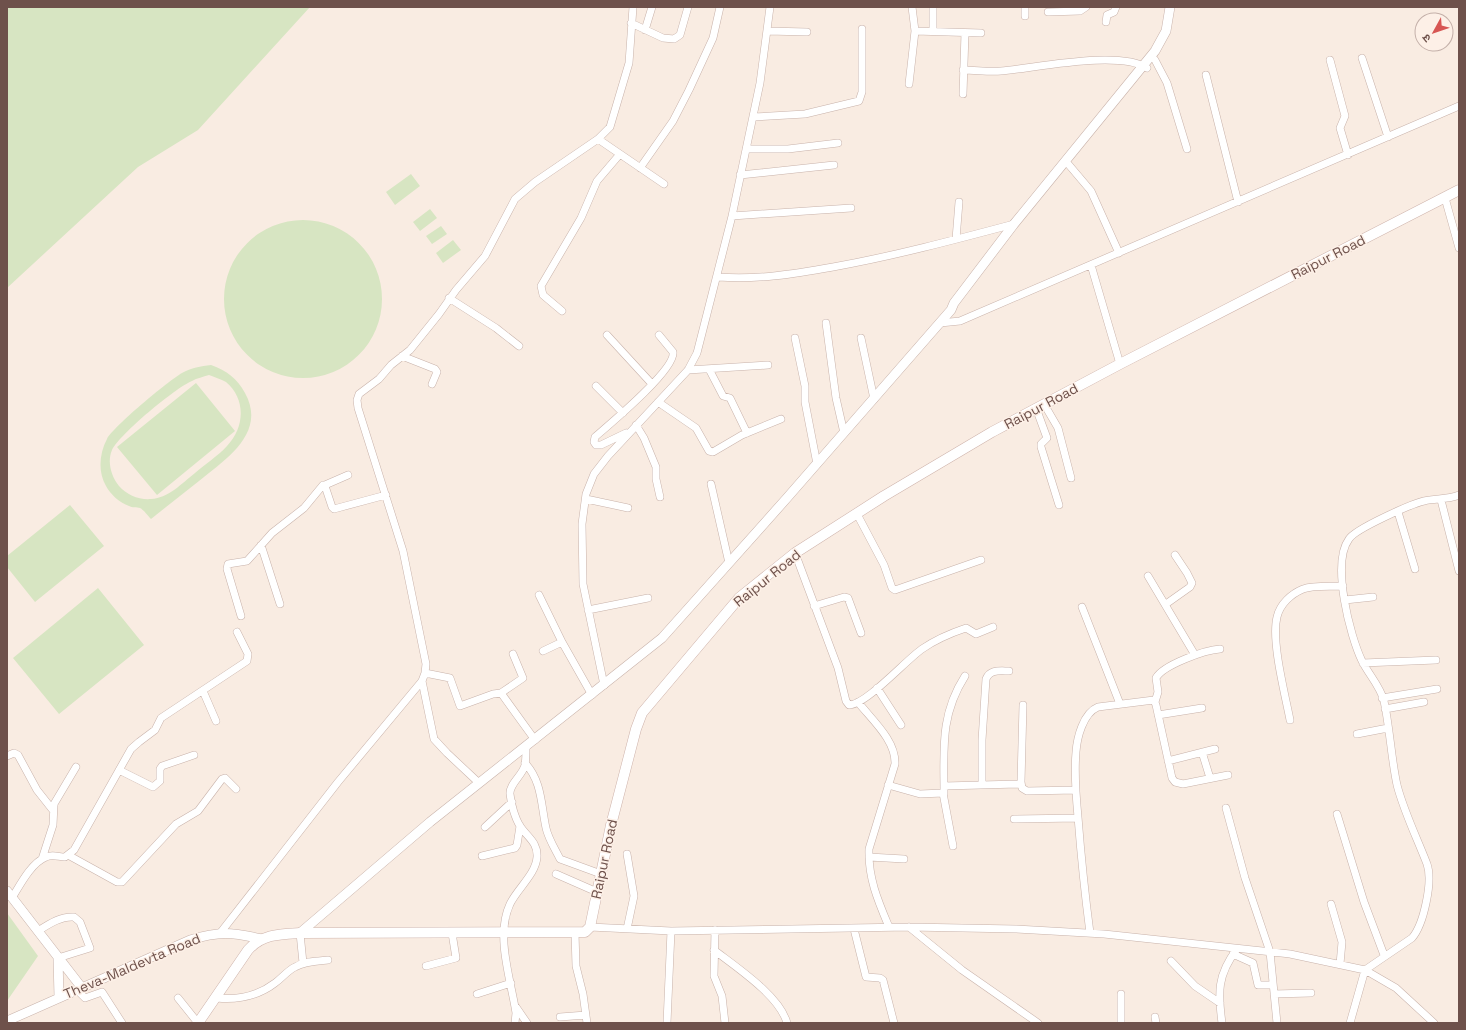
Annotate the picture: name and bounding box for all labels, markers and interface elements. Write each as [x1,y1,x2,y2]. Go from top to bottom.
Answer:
north arrow [1414,12,1454,52]
text: उ [1419,31,1434,45]
street label: Raipur Road [1288,231,1368,283]
street label: Raipur Road [1001,379,1081,433]
street label: Raipur Road [730,545,804,611]
street label: Raipur Road [587,817,621,901]
street label: Theva-Maldevta Road [61,929,203,1003]

